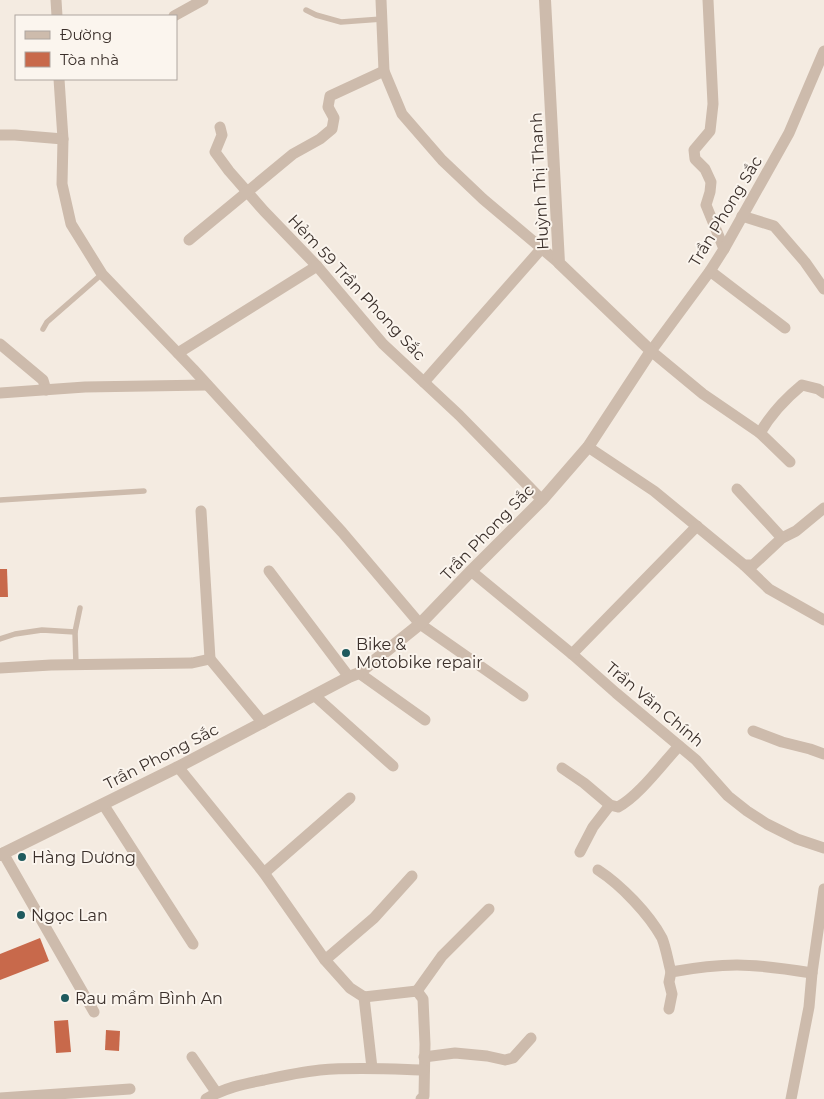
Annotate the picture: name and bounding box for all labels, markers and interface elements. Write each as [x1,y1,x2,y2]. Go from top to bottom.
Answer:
legend [15,15,178,80]
text: Đường [60,25,112,44]
text: Tòa nhà [60,50,119,69]
street label: Huỳnh Thị Thanh [526,112,553,250]
street label: Trần Phong Sắc [685,152,766,270]
street label: Hẻm 59 Trần Phong Sắc [284,210,429,364]
street label: Trần Phong Sắc [437,481,538,584]
place label: Bike & Motobike repair [356,635,483,672]
marker: Bike & Motobike repair [340,647,352,659]
street label: Trần Văn Chính [602,658,708,751]
street label: Trần Phong Sắc [101,719,222,793]
place label: Hàng Dương [32,848,136,867]
marker: Hàng Dương [16,851,28,863]
place label: Ngọc Lan [31,906,108,925]
marker: Ngọc Lan [15,909,27,921]
place label: Rau mầm Bình An [75,989,223,1008]
marker: Rau mầm Bình An [59,992,71,1004]

